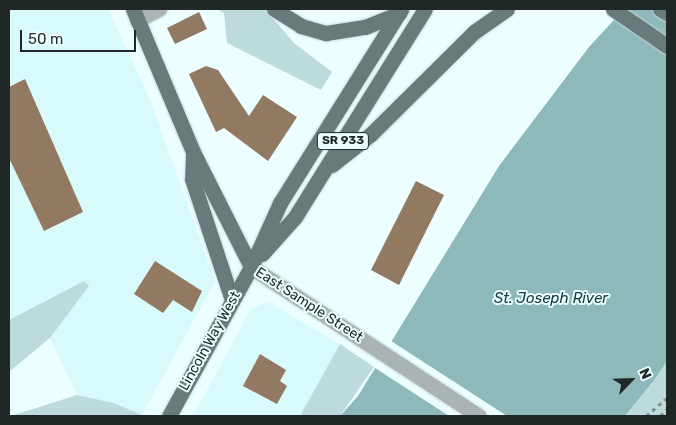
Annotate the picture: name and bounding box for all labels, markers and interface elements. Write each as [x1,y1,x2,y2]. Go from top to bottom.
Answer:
scale bar [22,20,139,52]
text: 50 m [28,30,63,48]
road number: SR 933 [317,132,369,150]
street label: East Sample Street [252,264,366,346]
street label: Lincoln Way West [176,288,244,394]
water label: St. Joseph River [494,290,608,308]
north arrow [606,355,656,405]
text: N [635,366,655,382]

